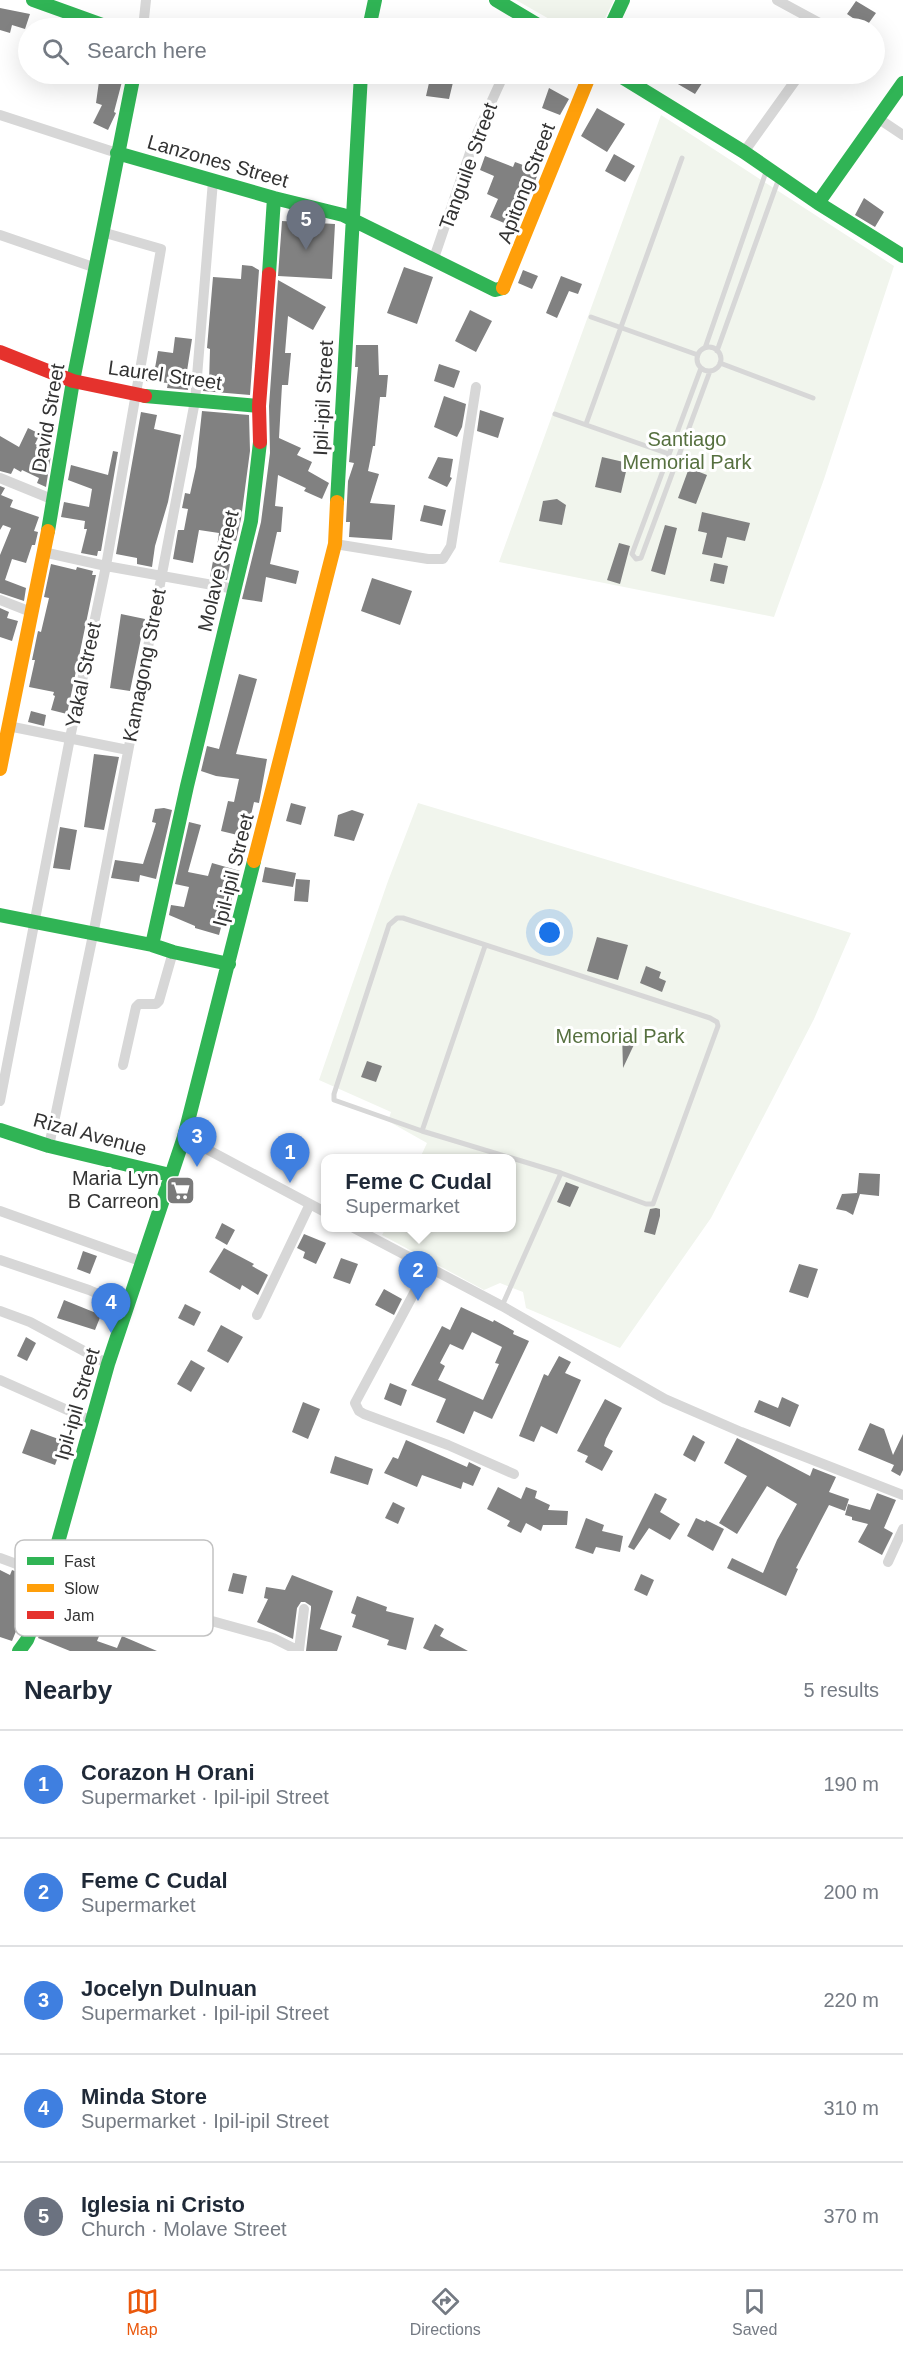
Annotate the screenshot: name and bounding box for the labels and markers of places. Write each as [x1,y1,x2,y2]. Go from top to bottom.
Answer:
pin: 5 [286,200,326,250]
pin: 3 [178,1118,216,1167]
pin: 1 [270,1134,310,1183]
place label: Maria Lyn B Carreon [68,1167,159,1212]
supermarket icon: Maria Lyn B Carreon [164,1174,196,1206]
pin: 2 [398,1252,438,1301]
pin: 4 [92,1284,130,1333]

